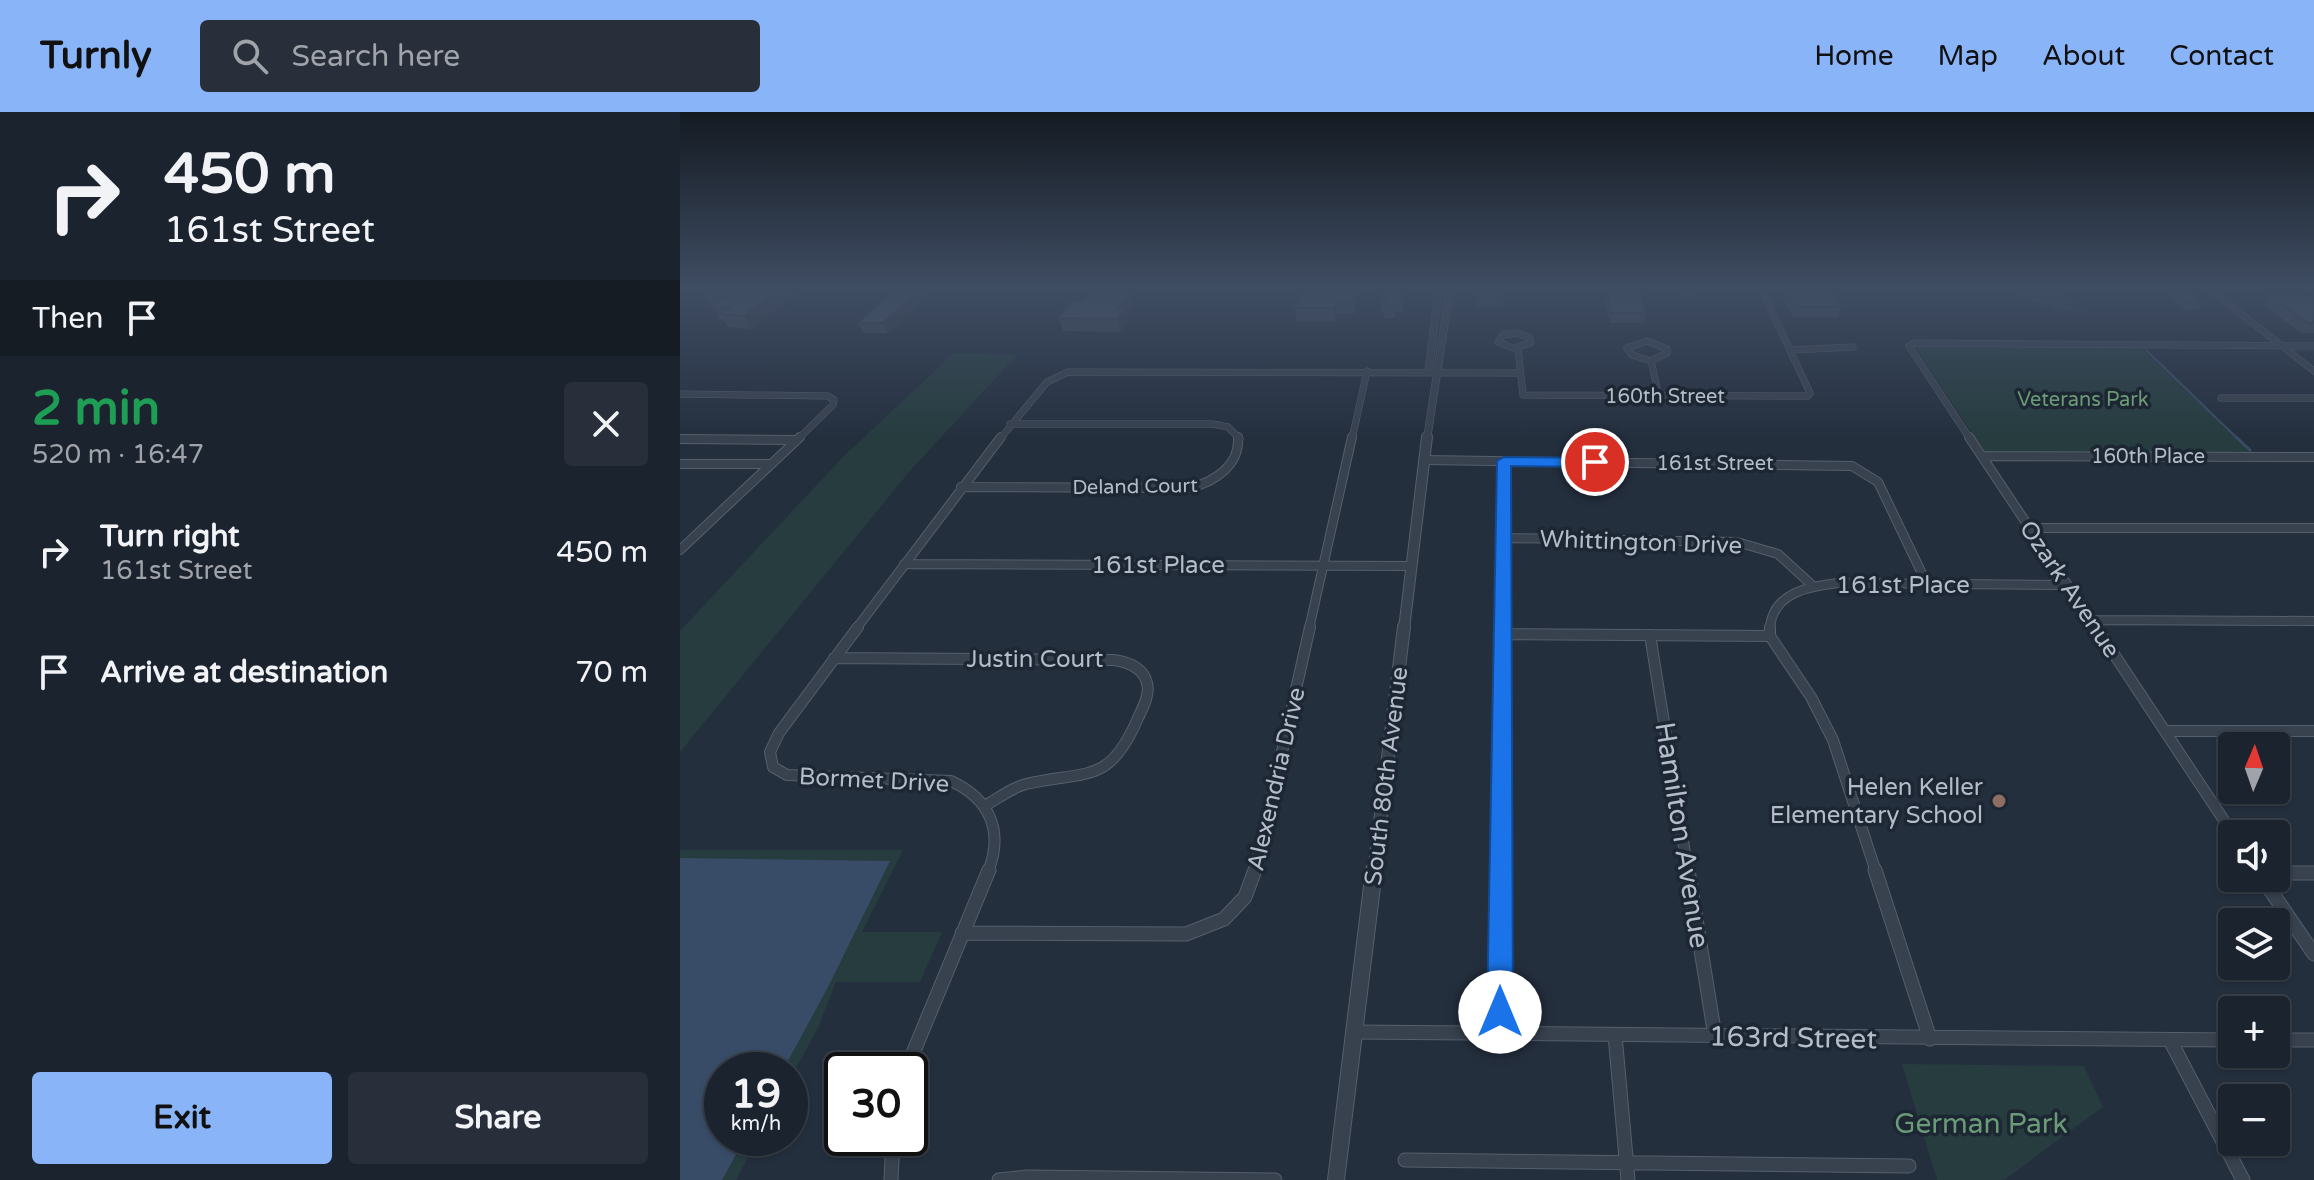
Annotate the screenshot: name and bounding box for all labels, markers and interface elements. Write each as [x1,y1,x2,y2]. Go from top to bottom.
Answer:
search box [200,20,760,92]
text: Turnly [40,33,152,79]
icon: search [228,34,272,78]
text: Search here [292,38,460,75]
text: Home [1814,39,1894,73]
text: Map [1938,39,1998,73]
text: About [2042,39,2125,73]
text: Contact [2169,39,2274,73]
text: 450 m [164,141,335,208]
icon: right [32,144,136,248]
text: 161st Street [164,209,375,252]
icon: arrive [120,296,164,340]
text: Then [32,300,104,337]
text: 2 min [32,380,160,438]
button: close [564,382,648,466]
street label: 160th Street [1605,385,1725,409]
park label: Veterans Park [2017,388,2149,412]
pin [1561,428,1629,496]
text: 520 m · 16:47 [32,439,204,470]
icon: arrive [1573,440,1617,484]
street label: 160th Place [2091,445,2205,469]
street label: 161st Street [1656,452,1774,476]
street label: Deland Court [1072,474,1198,500]
street label: Ozark Avenue [2013,515,2126,663]
text: Turn right [100,518,240,555]
street label: Whittington Drive [1539,524,1743,561]
icon: right [32,530,76,574]
text: 450 m [556,534,648,571]
street label: 161st Place [1091,551,1225,580]
text: 161st Street [100,555,252,586]
street label: 161st Place [1836,571,1970,600]
street label: Justin Court [966,645,1104,674]
icon: arrive [32,650,76,694]
text: Arrive at destination [100,654,388,691]
text: 70 m [575,654,648,691]
street label: South 80th Avenue [1359,665,1414,887]
street label: Alexendria Drive [1241,685,1312,874]
street label: Hamilton Avenue [1647,720,1717,951]
north arrow [2218,732,2290,804]
map controls [2218,732,2290,1156]
street label: Bormet Drive [798,762,950,799]
place label: Helen Keller Elementary School [1770,773,1984,830]
marker: Helen Keller Elementary School [1990,792,2008,810]
button: sound [2218,820,2290,892]
button: layers [2218,908,2290,980]
position arrow [1458,970,1542,1054]
button: + [2218,996,2290,1068]
street label: 163rd Street [1709,1020,1878,1056]
speed limit sign: 30 [824,1052,928,1156]
text: 19 [731,1070,781,1118]
button: Exit [32,1072,332,1164]
button: Share [348,1072,648,1164]
button: − [2218,1084,2290,1156]
park label: German Park [1894,1107,2068,1141]
text: km/h [731,1112,781,1136]

